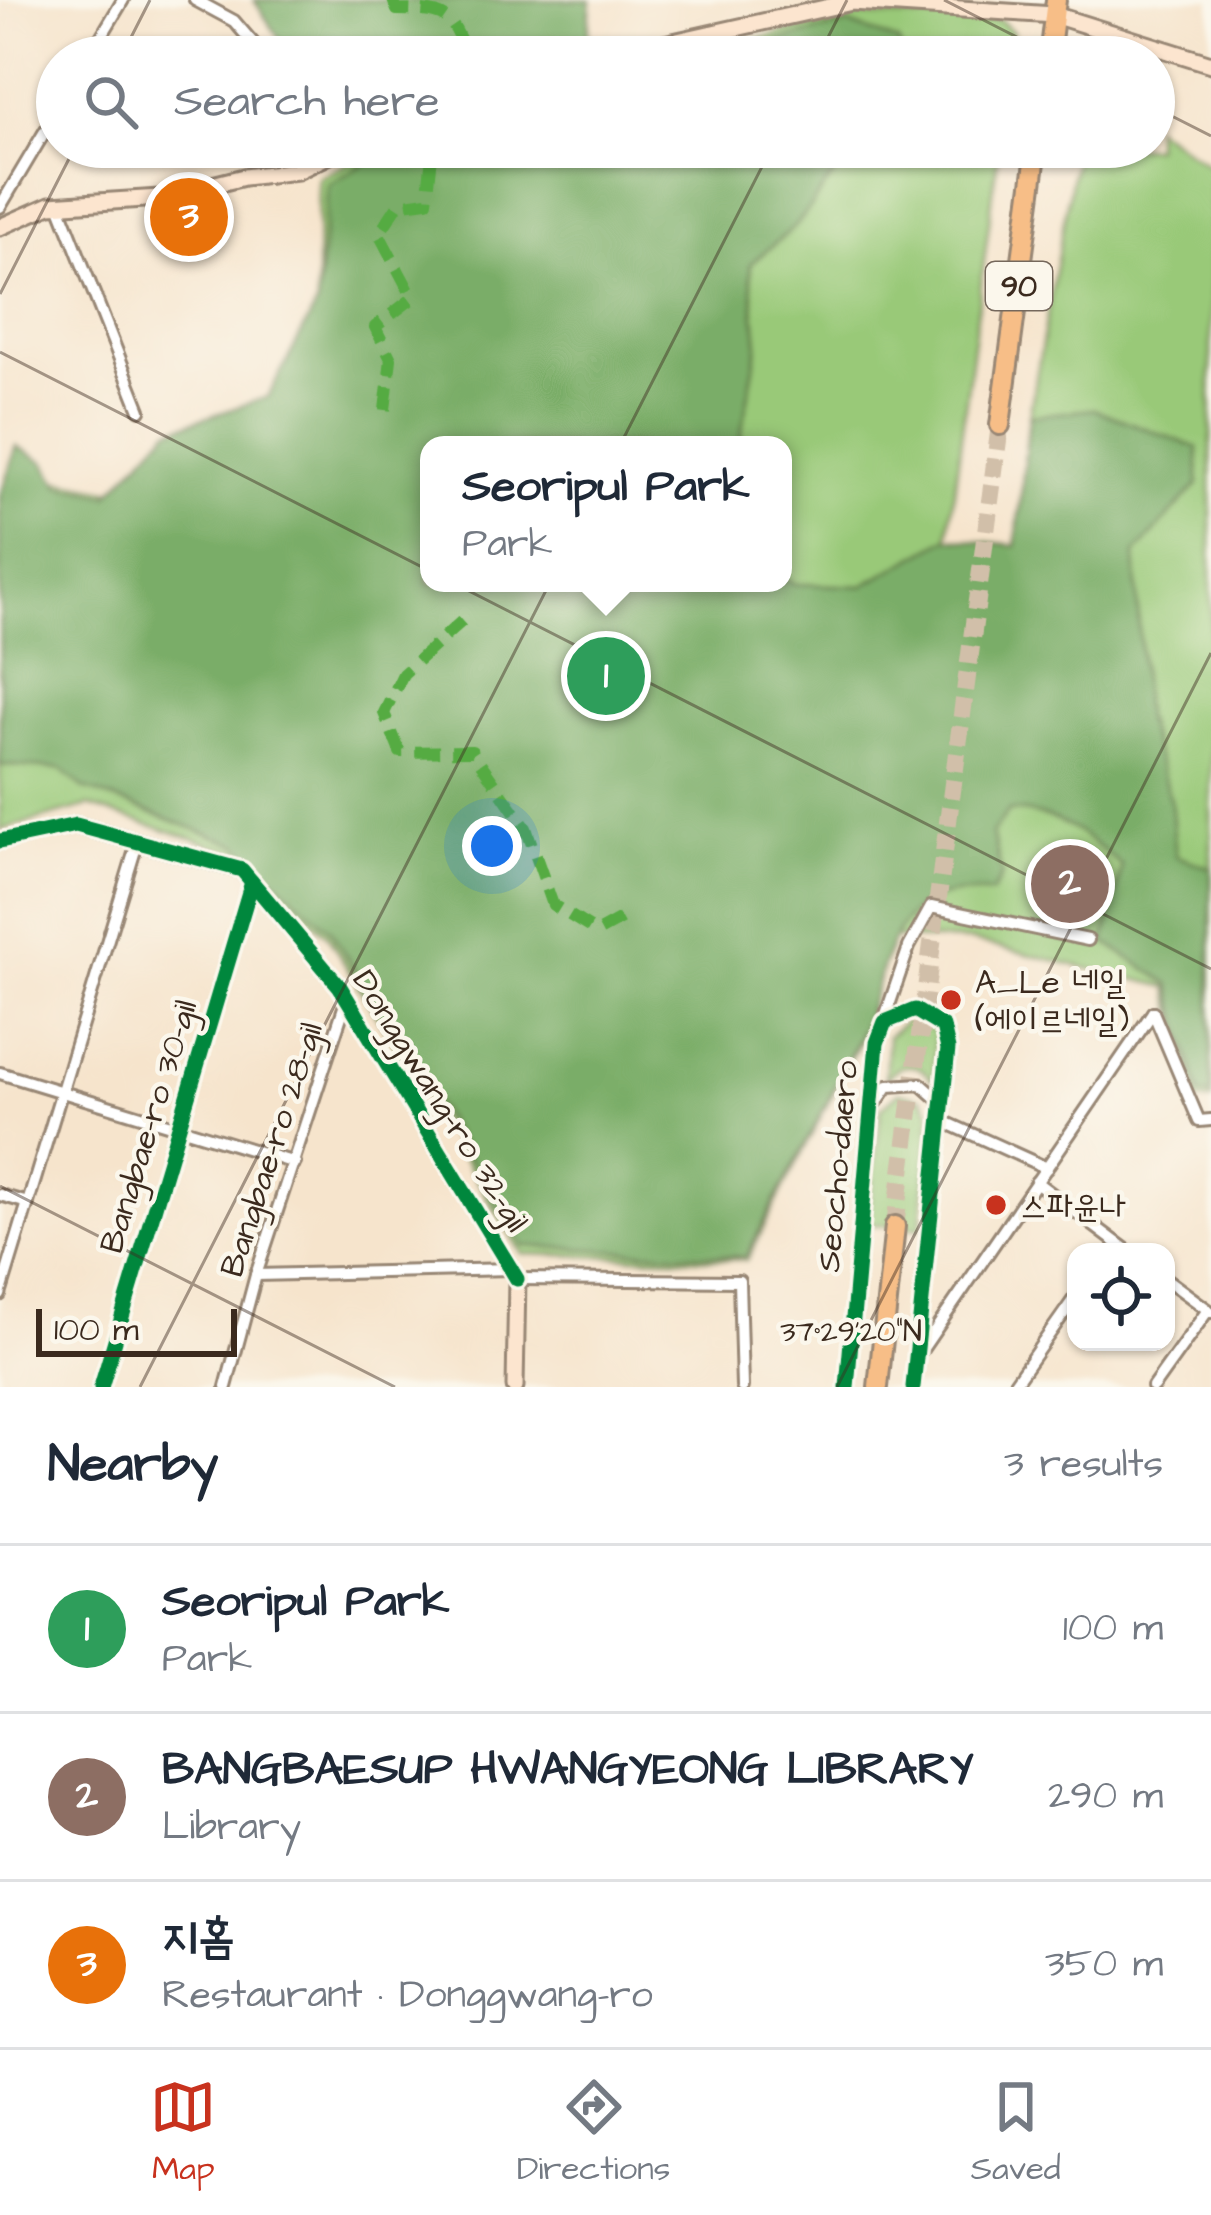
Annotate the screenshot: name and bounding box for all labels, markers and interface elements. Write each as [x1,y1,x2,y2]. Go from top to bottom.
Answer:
search box [36,36,1175,168]
icon: search [78,69,144,135]
text: Search here [174,71,440,133]
pin: 3 [150,172,228,262]
road number: 90 [986,262,1052,310]
popup [420,436,792,592]
text: Seoripul Park [462,456,750,518]
text: Park [462,518,553,572]
pin: 1 [567,631,645,721]
your location [462,816,522,876]
pin: 2 [1031,839,1109,929]
place label: A_Le 네일 (에이르네일) [975,960,1129,1044]
street label: Donggwang-ro 32-gil [339,961,540,1242]
marker: A_Le 네일 (에이르네일) [938,987,964,1013]
street label: Bangbae-ro 30-gil [89,994,211,1259]
street label: Bangbae-ro 28-gil [209,1017,337,1283]
street label: Seocho-daero [806,1058,870,1274]
place label: 스파윤나 [1020,1184,1126,1230]
marker: 스파윤나 [983,1192,1009,1218]
map controls [1067,1243,1175,1351]
button: locate [1067,1243,1175,1351]
scale bar [36,1303,237,1356]
text: 100 m [54,1307,139,1353]
text: 37°29'20"N [780,1311,922,1353]
text: Nearby [48,1430,218,1501]
text: 3 results [1004,1438,1163,1492]
text: Seoripul Park [162,1571,449,1633]
text: 1 [85,1602,90,1656]
text: 100 m [1063,1602,1163,1656]
text: Park [162,1633,252,1687]
text: BANGBAESUP HWANGYEONG LIBRARY [162,1739,974,1801]
text: 2 [76,1770,98,1824]
text: 290 m [1048,1770,1163,1824]
text: Library [162,1801,301,1855]
text: 지홈 [162,1907,234,1969]
text: 3 [77,1938,97,1992]
text: 350 m [1045,1938,1163,1992]
text: Restaurant · Donggwang-ro [162,1969,653,2023]
tab: Map [150,2074,216,2192]
tab: Directions [517,2074,670,2192]
tab: Saved [971,2074,1061,2192]

